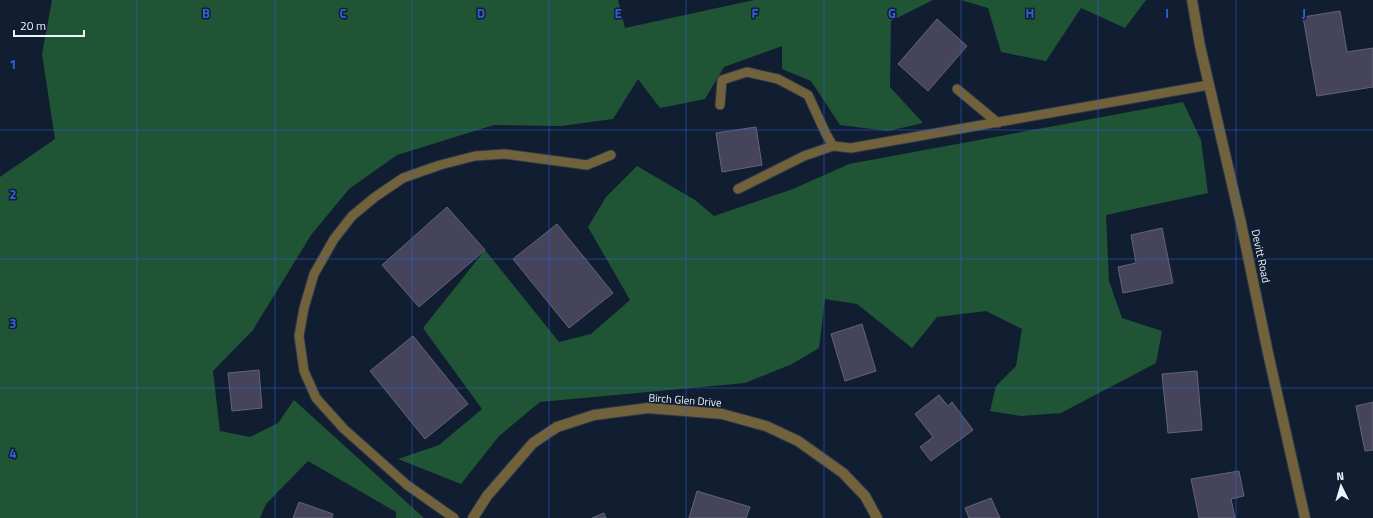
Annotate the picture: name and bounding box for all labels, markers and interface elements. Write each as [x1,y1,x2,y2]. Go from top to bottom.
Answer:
text: B [202,3,210,23]
text: C [339,3,347,23]
text: D [477,3,485,23]
text: E [614,3,622,23]
text: F [752,3,759,23]
text: G [888,3,896,23]
text: H [1026,3,1034,23]
text: I [1165,3,1169,23]
text: J [1302,3,1306,23]
scale bar [14,12,84,38]
text: 20 m [20,16,46,35]
text: 1 [9,54,17,74]
text: 2 [9,184,17,204]
street label: Devitt Road [1248,228,1274,284]
text: 3 [9,313,17,333]
street label: Birch Glen Drive [648,389,723,411]
text: 4 [9,443,17,463]
north arrow [1321,466,1361,506]
text: N [1336,468,1345,484]

